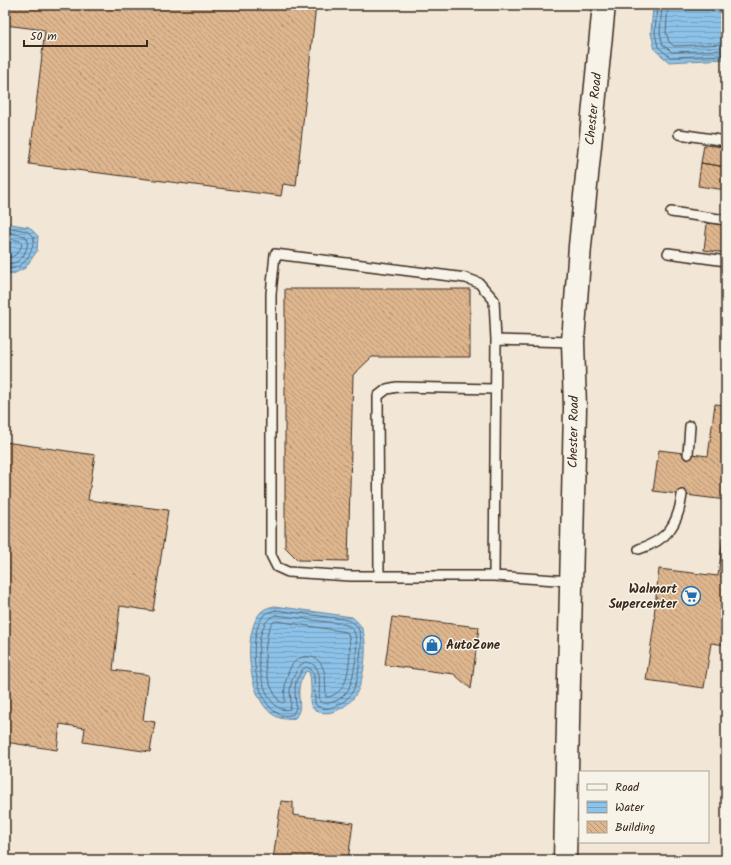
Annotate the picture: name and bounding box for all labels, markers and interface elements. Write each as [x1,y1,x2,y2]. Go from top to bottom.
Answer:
scale bar [24,22,147,48]
text: 50 m [30,27,57,46]
street label: Chester Road [580,71,608,146]
street label: Chester Road [563,395,585,468]
place label: Walmart Supercenter [609,579,678,615]
supermarket icon: Walmart Supercenter [680,585,702,607]
shop icon: AutoZone [421,634,443,656]
place label: AutoZone [446,635,501,656]
legend [579,771,709,843]
text: Road [615,778,640,797]
text: Water [615,798,645,817]
text: Building [615,818,655,837]

